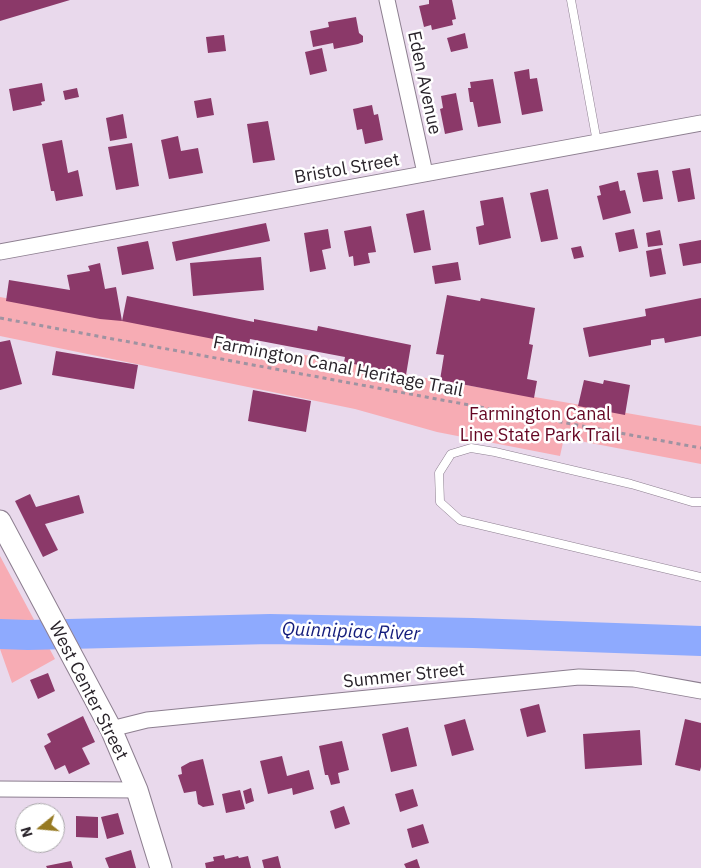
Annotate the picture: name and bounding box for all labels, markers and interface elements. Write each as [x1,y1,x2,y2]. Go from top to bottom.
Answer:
street label: Eden Avenue [402,29,446,137]
street label: Bristol Street [293,149,401,189]
street label: Farmington Canal Heritage Trail [211,332,465,402]
park label: Farmington Canal Line State Park Trail [460,404,620,446]
street label: West Center Street [44,618,132,764]
water label: Quinnipiac River [281,618,421,646]
street label: Summer Street [342,659,466,693]
north arrow [15,803,65,853]
text: N [17,825,37,840]

